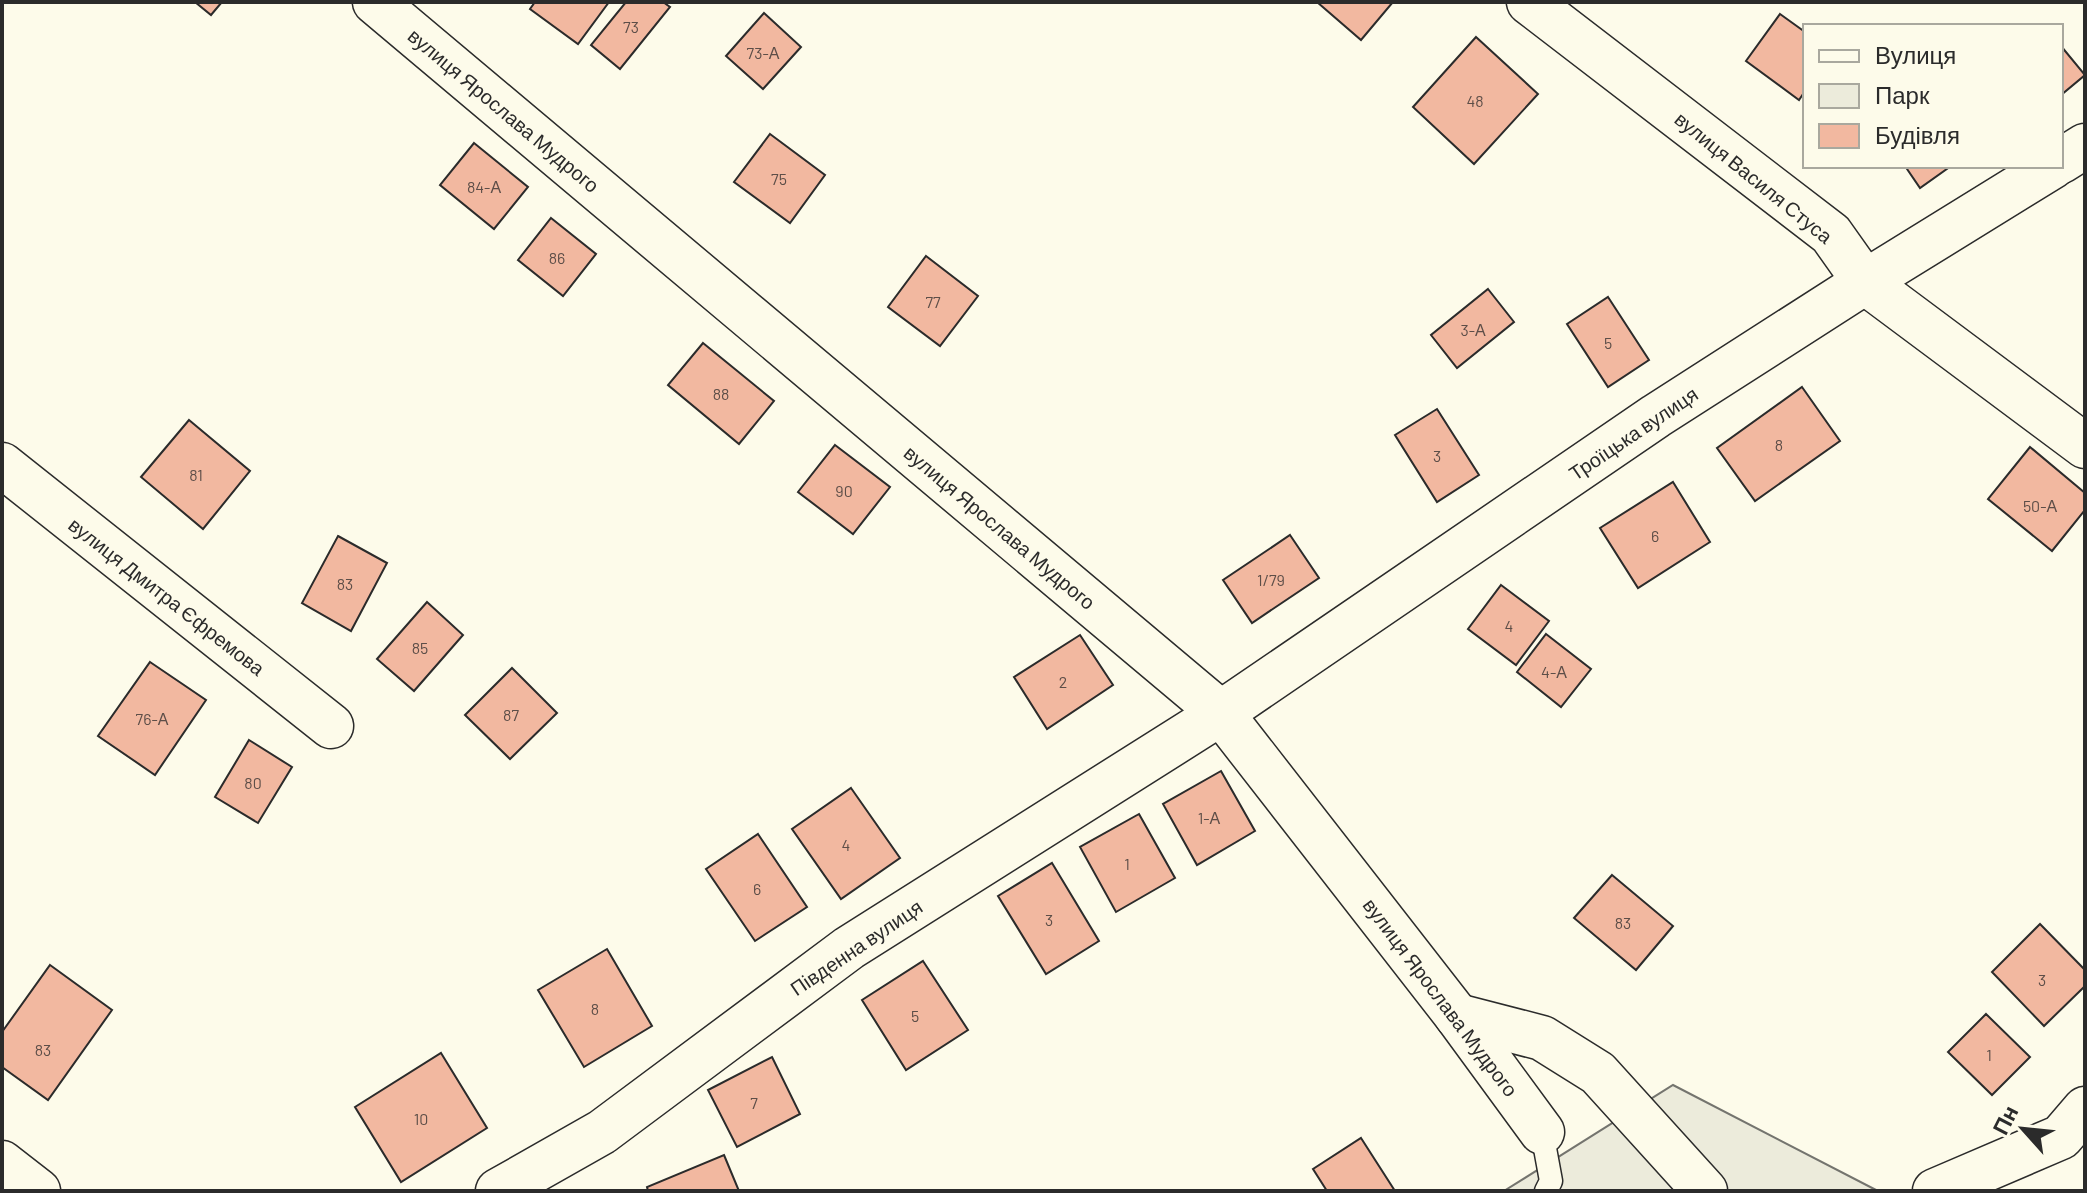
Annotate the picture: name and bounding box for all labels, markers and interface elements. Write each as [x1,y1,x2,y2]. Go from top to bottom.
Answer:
house number: 73 [623,17,639,36]
street label: вулиця Ярослава Мудрого [404,23,604,197]
legend [1803,24,2063,168]
text: Вулиця [1875,40,1956,69]
house number: 73-А [747,43,780,62]
text: Парк [1875,80,1930,109]
house number: 48 [1466,91,1484,110]
street label: вулиця Василя Стуса [1670,106,1838,248]
text: Будівля [1875,120,1960,149]
house number: 75 [771,169,787,188]
house number: 84-А [467,177,501,196]
house number: 86 [549,248,565,267]
house number: 77 [925,292,941,311]
house number: 3-А [1460,320,1486,339]
house number: 5 [1604,333,1612,352]
street label: Троїцька вулиця [1564,381,1702,485]
house number: 88 [713,384,729,403]
house number: 8 [1775,435,1783,454]
street label: вулиця Ярослава Мудрого [900,440,1100,614]
house number: 3 [1433,446,1441,465]
house number: 81 [189,465,203,484]
house number: 90 [835,481,853,500]
house number: 50-А [2023,496,2057,515]
street label: вулиця Дмитра Єфремова [64,512,271,681]
house number: 6 [1651,526,1659,545]
house number: 1/79 [1257,570,1285,589]
house number: 83 [337,574,353,593]
house number: 4 [1505,616,1513,635]
house number: 85 [412,638,428,657]
house number: 4-А [1541,662,1567,681]
house number: 2 [1059,672,1067,691]
house number: 87 [503,705,519,724]
house number: 76-А [136,709,169,728]
house number: 80 [244,773,262,792]
house number: 1-А [1198,808,1221,827]
house number: 4 [842,835,850,854]
house number: 1 [1124,854,1130,873]
house number: 6 [753,879,761,898]
street label: вулиця Ярослава Мудрого [1359,893,1523,1101]
street label: Південна вулиця [785,894,927,1000]
house number: 3 [1045,910,1053,929]
house number: 83 [1615,913,1631,932]
house number: 3 [2038,970,2046,989]
house number: 8 [591,999,599,1018]
house number: 5 [911,1006,919,1025]
house number: 83 [35,1040,51,1059]
house number: 1 [1986,1045,1992,1064]
north arrow [1983,1089,2063,1169]
house number: 7 [750,1093,758,1112]
text: Пн [1986,1101,2022,1138]
house number: 10 [414,1109,428,1128]

